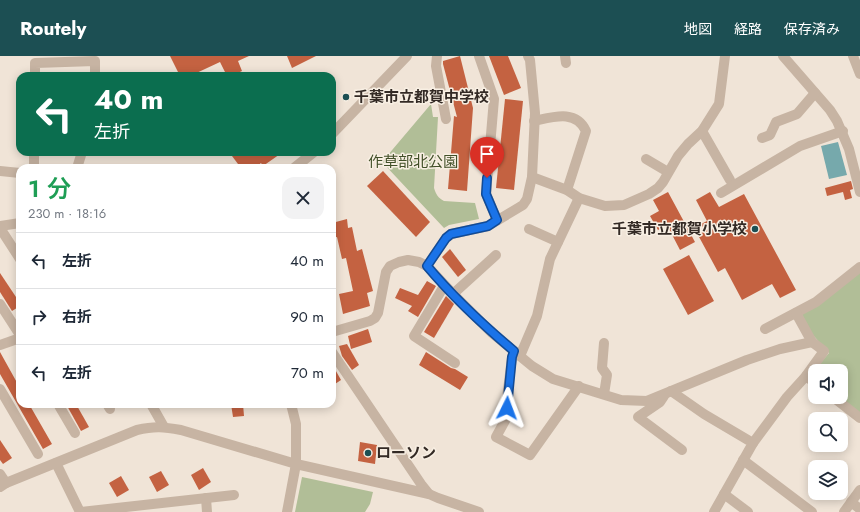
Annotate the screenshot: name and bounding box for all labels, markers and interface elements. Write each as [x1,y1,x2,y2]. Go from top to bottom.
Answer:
text: Routely [20,15,86,42]
text: 地図 [684,19,712,39]
text: 経路 [734,19,762,39]
text: 保存済み [784,19,840,39]
text: 40 m [94,79,163,120]
place label: 千葉市立都賀中学校 [354,86,489,108]
icon: left [28,88,80,140]
marker: 千葉市立都賀中学校 [341,92,351,102]
text: 左折 [94,119,130,145]
pin [470,137,504,178]
icon: arrive [476,143,498,165]
park label: 作草部北公園 [368,151,458,173]
text: 1 分 [28,171,71,206]
button: close [282,177,324,219]
text: 230 m · 18:16 [28,204,106,223]
place label: 千葉市立都賀小学校 [612,218,747,240]
marker: 千葉市立都賀小学校 [750,224,760,234]
icon: left [28,250,50,272]
text: 左折 [62,250,92,272]
text: 40 m [290,250,324,272]
icon: right [28,306,50,328]
text: 右折 [62,306,92,328]
text: 90 m [290,306,324,328]
icon: left [28,362,50,384]
text: 左折 [62,362,92,384]
text: 70 m [291,362,324,384]
map controls [808,364,848,500]
button: sound [808,364,848,404]
position arrow [486,387,528,429]
button: search [808,412,848,452]
place label: ローソン [376,442,436,464]
marker: ローソン [363,448,373,458]
button: layers [808,460,848,500]

